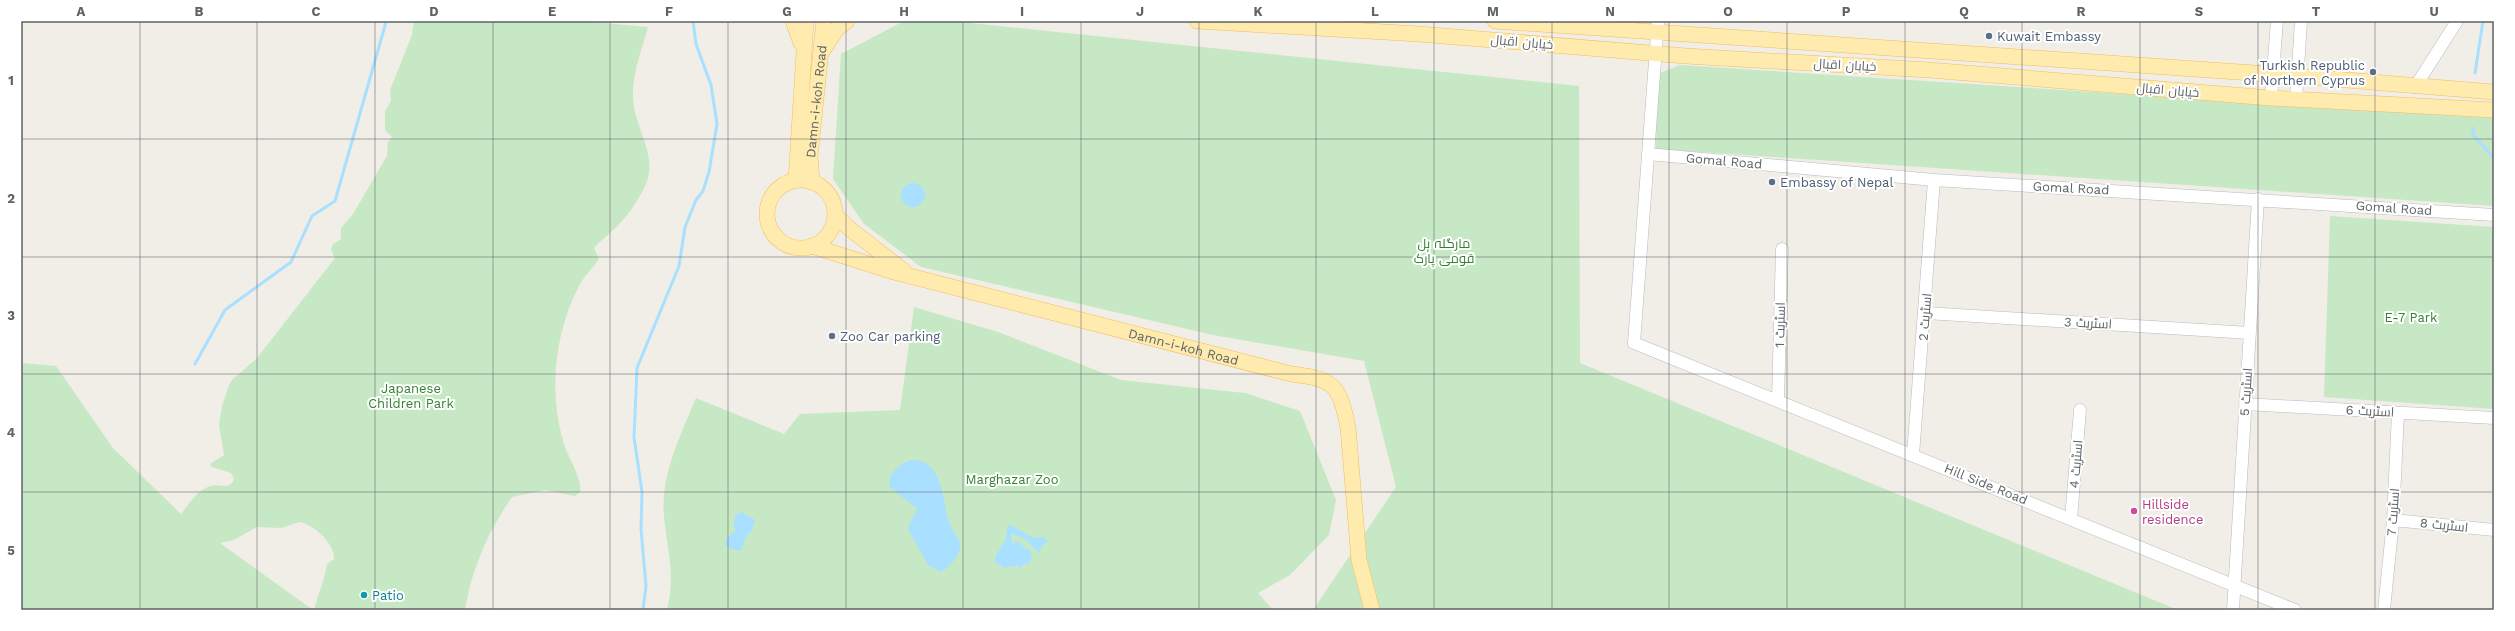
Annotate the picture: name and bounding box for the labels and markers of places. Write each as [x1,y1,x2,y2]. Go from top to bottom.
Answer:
place label: Kuwait Embassy [1997,29,2101,44]
marker: Kuwait Embassy [1984,31,1994,41]
place label: Turkish Republic of Northern Cyprus [2243,58,2365,88]
marker: Turkish Republic of Northern Cyprus [2368,67,2378,77]
place label: Embassy of Nepal [1780,175,1893,190]
marker: Embassy of Nepal [1767,177,1777,187]
place label: Zoo Car parking [840,329,940,344]
marker: Zoo Car parking [827,331,837,341]
place label: Hillside residence [2142,497,2203,527]
marker: Hillside residence [2129,506,2139,516]
place label: Patio [372,588,404,603]
marker: Patio [359,590,369,600]

